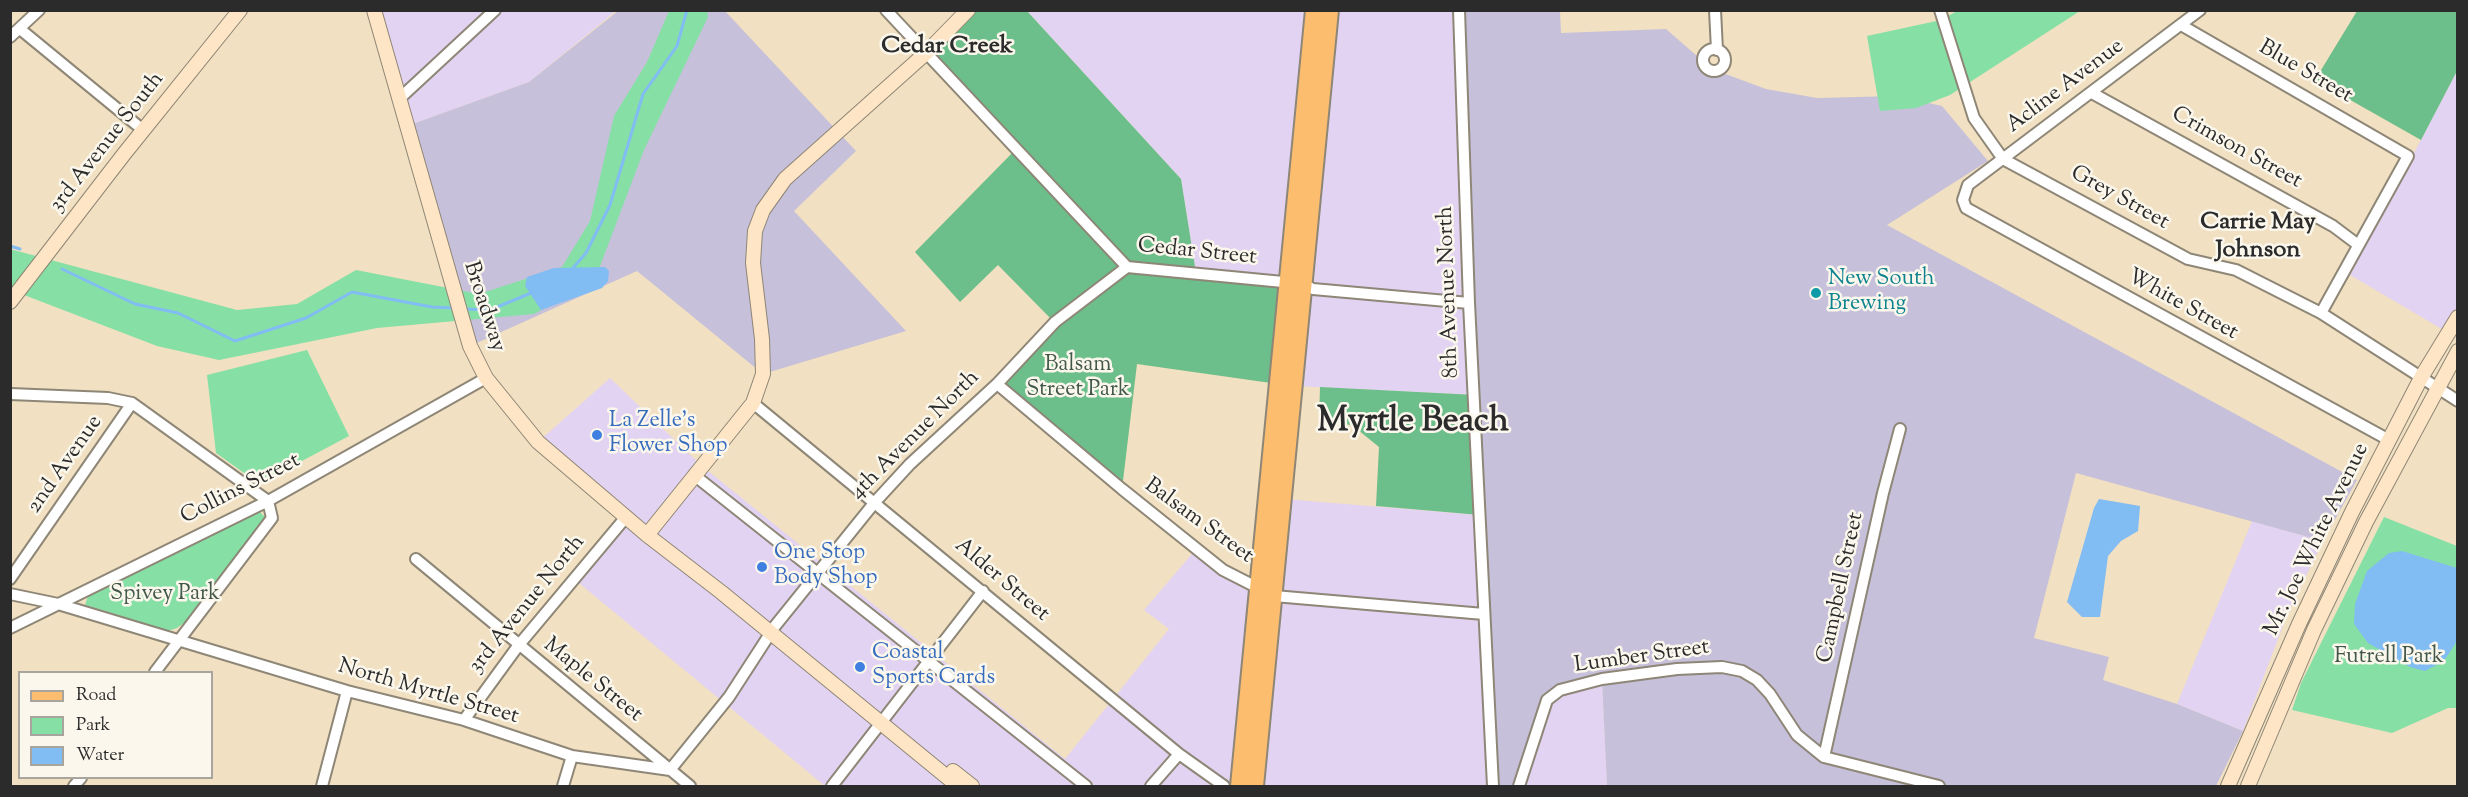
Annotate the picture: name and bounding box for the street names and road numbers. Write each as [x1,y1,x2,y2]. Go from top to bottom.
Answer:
street label: Acline Avenue [2002,34,2130,140]
street label: Blue Street [2253,36,2357,110]
street label: 3rd Avenue South [45,68,171,218]
street label: Crimson Street [2166,102,2306,196]
street label: Grey Street [2065,161,2173,237]
street label: 8th Avenue North [1434,205,1466,379]
street label: Cedar Street [1136,234,1258,272]
street label: Broadway [456,258,510,356]
street label: White Street [2122,265,2242,347]
street label: 4th Avenue North [846,366,986,506]
street label: 2nd Avenue [23,411,109,519]
street label: Mr. Joe White Avenue [2260,439,2376,641]
street label: Collins Street [177,449,305,531]
street label: Balsam Street [1138,474,1258,570]
street label: Campbell Street [1813,510,1871,666]
street label: 3rd Avenue North [464,531,592,679]
street label: Alder Street [948,534,1054,628]
street label: Maple Street [537,633,647,729]
street label: Lumber Street [1573,635,1711,681]
street label: North Myrtle Street [335,655,521,731]

